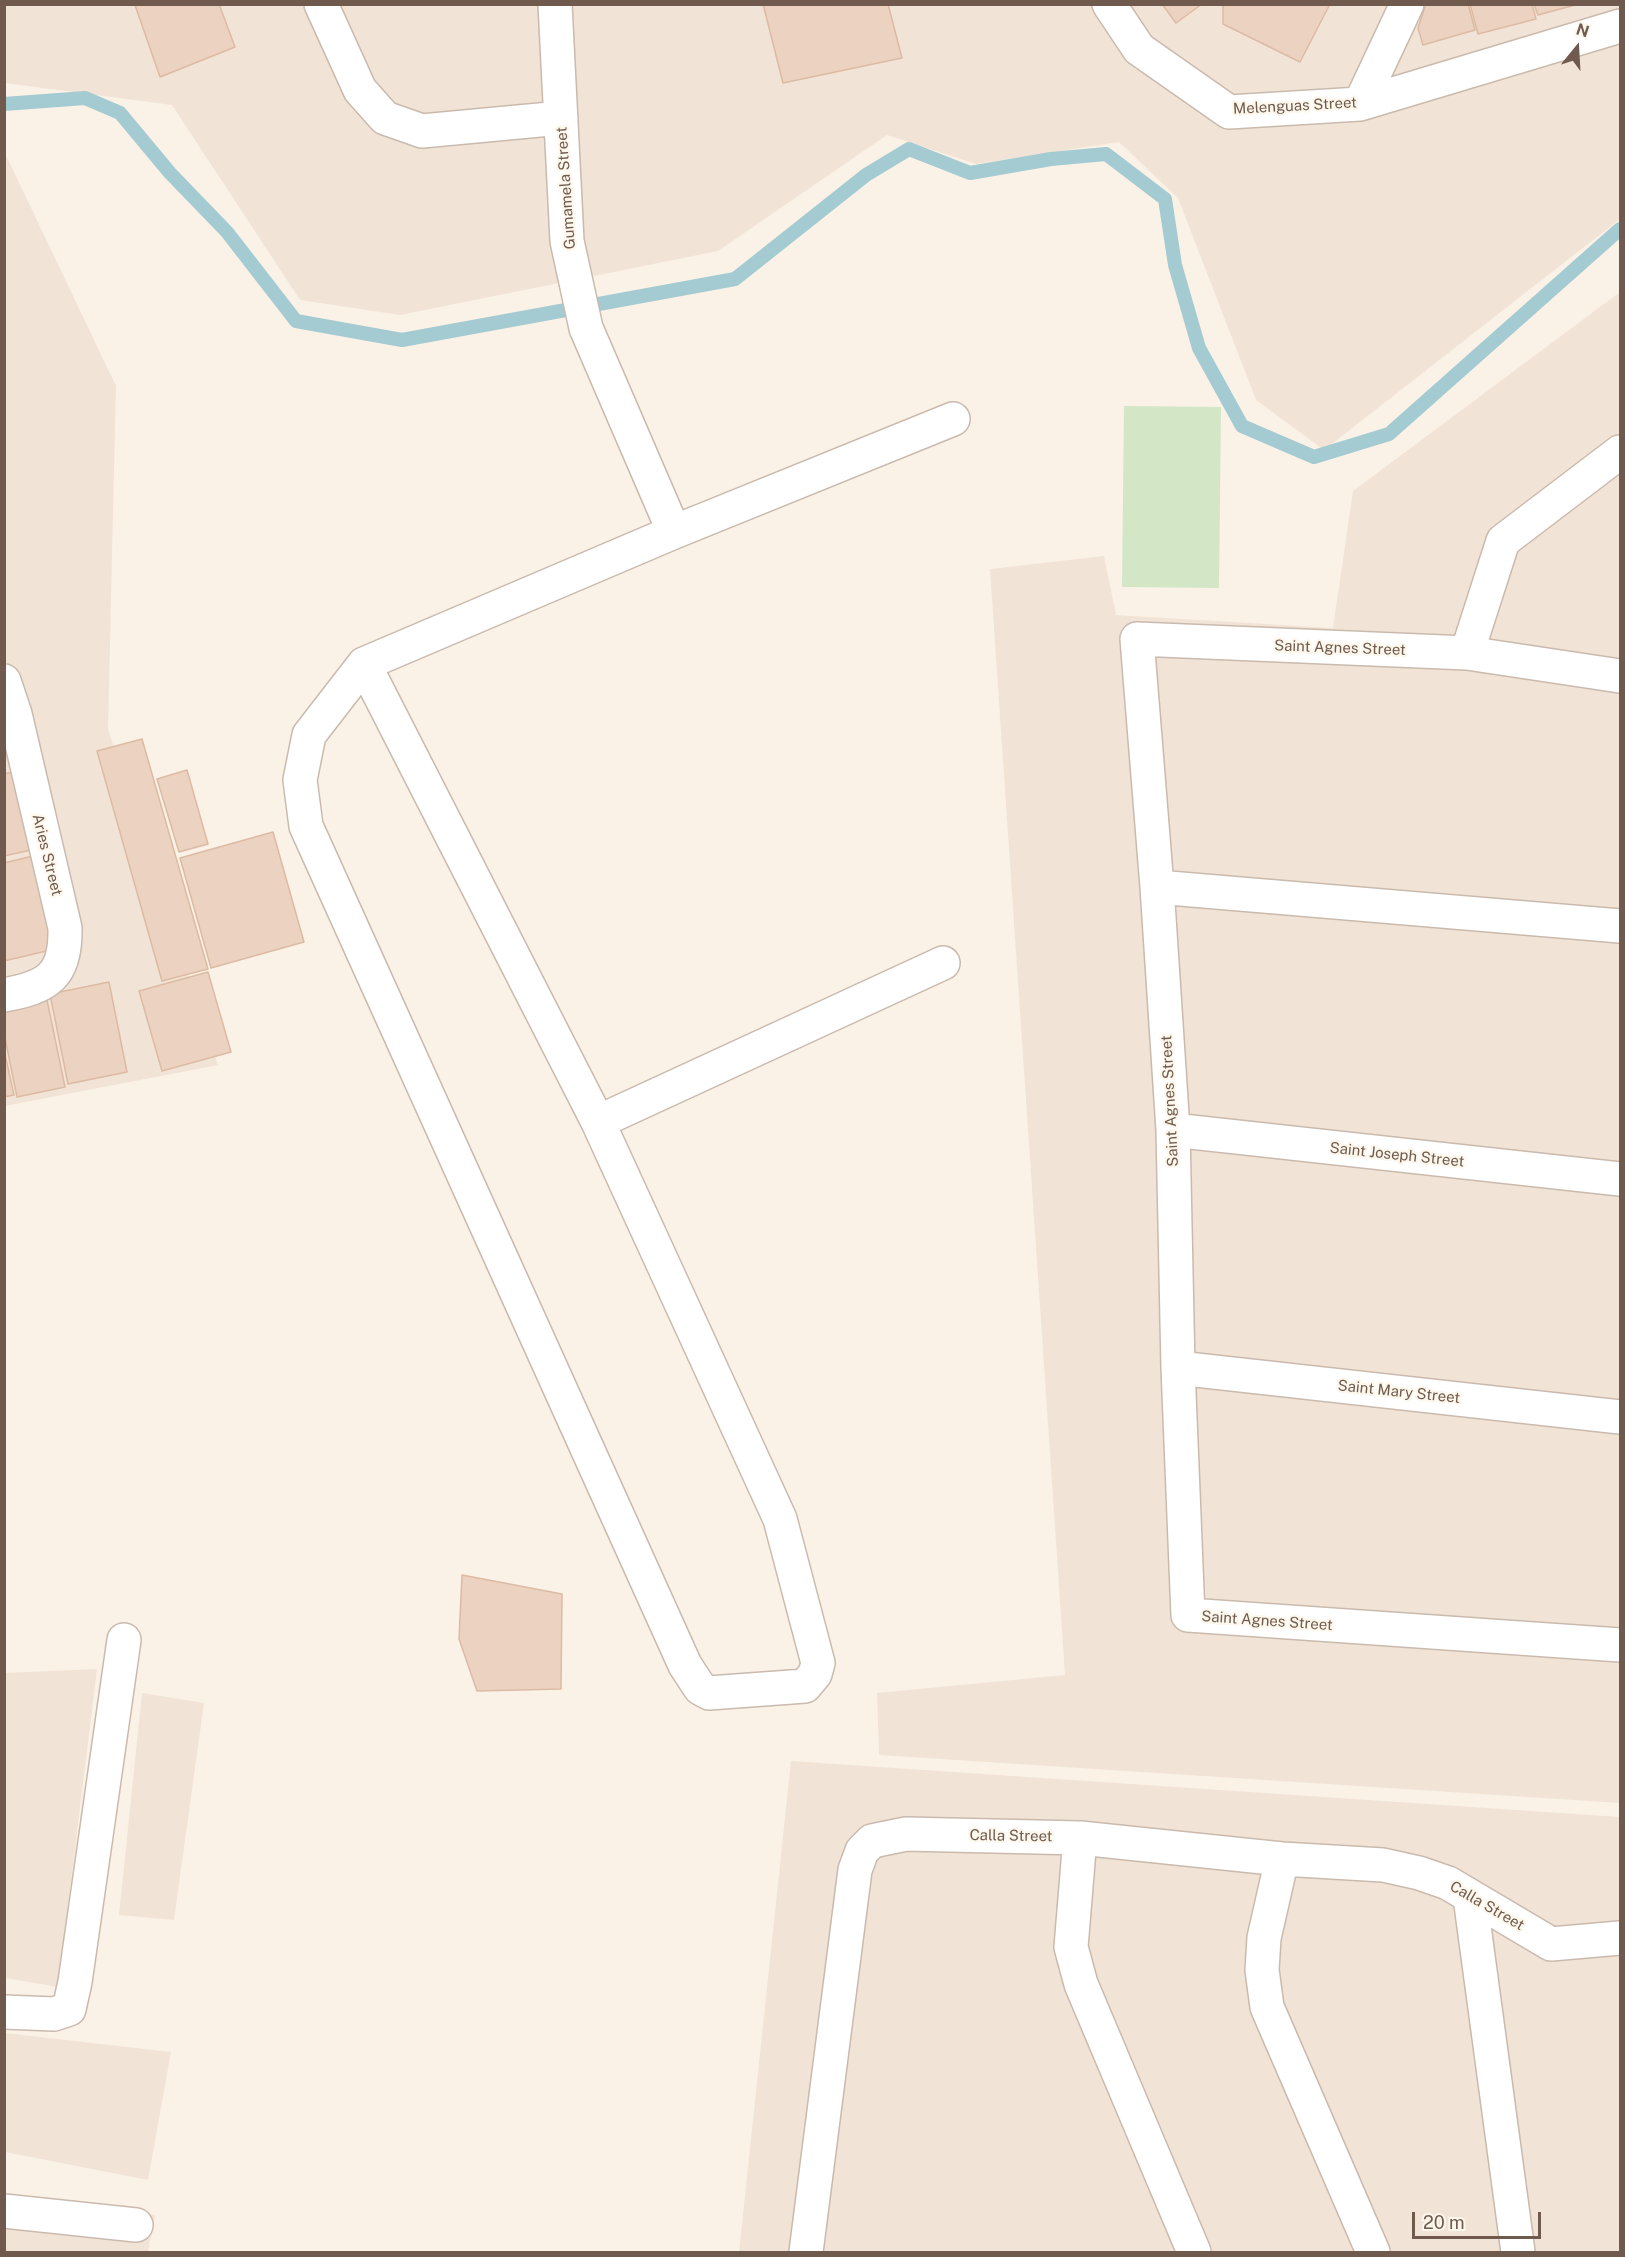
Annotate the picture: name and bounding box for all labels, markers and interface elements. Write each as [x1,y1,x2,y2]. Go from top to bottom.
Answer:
north arrow [1547,18,1607,78]
text: N [1574,19,1592,41]
street label: Melenguas Street [1233,94,1357,118]
street label: Gumamela Street [553,126,579,250]
street label: Saint Agnes Street [1274,637,1406,659]
street label: Aries Street [28,812,66,898]
street label: Saint Agnes Street [1158,1035,1182,1167]
street label: Saint Joseph Street [1329,1139,1465,1171]
street label: Saint Mary Street [1337,1377,1461,1407]
street label: Saint Agnes Street [1201,1607,1333,1635]
street label: Calla Street [969,1826,1053,1846]
street label: Calla Street [1447,1877,1527,1935]
scale bar [1415,2200,1544,2238]
text: 20 m [1423,2212,1465,2233]

